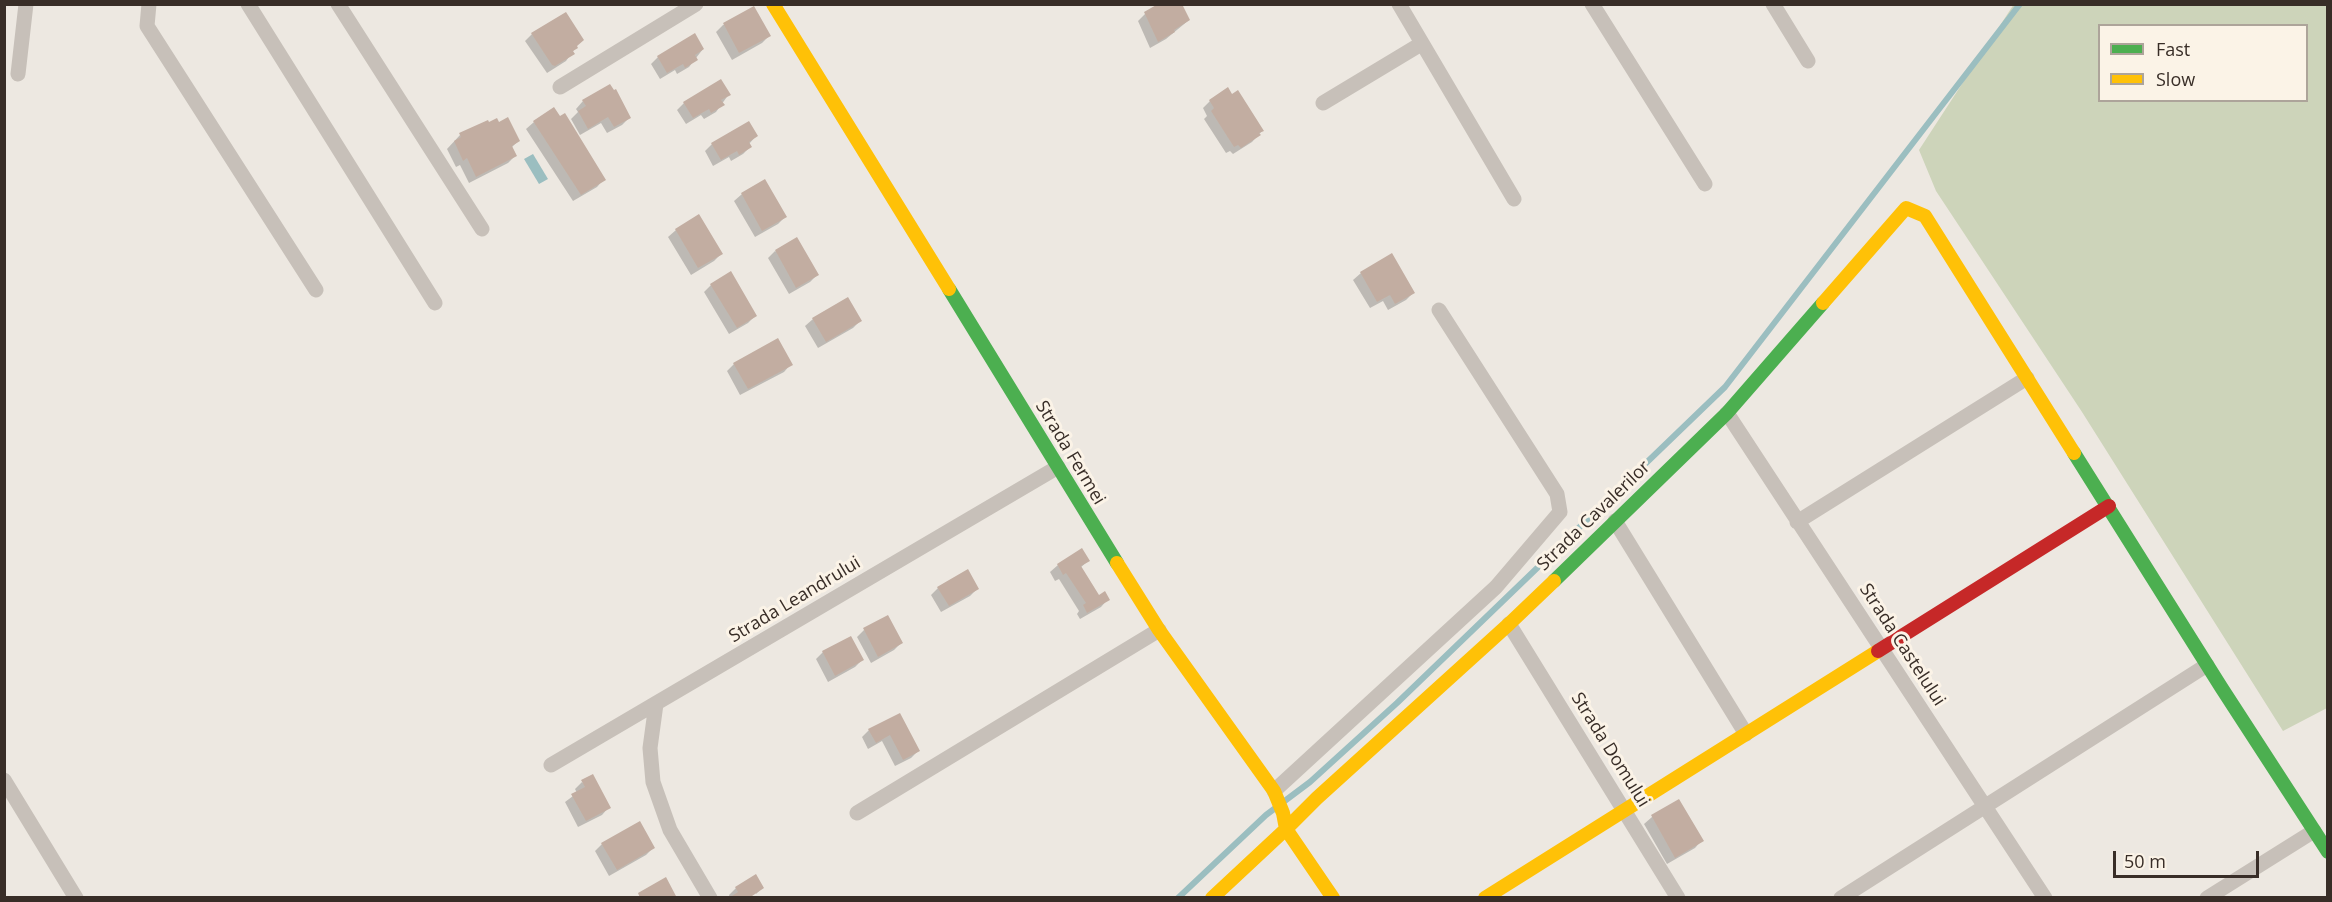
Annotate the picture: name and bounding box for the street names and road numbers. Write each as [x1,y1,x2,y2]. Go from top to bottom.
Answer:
street label: Strada Fermei [1031,397,1109,509]
street label: Strada Cavalerilor [1533,456,1655,576]
street label: Strada Leandrului [725,552,865,648]
street label: Strada Castelului [1854,580,1950,710]
street label: Strada Domului [1566,689,1654,811]

